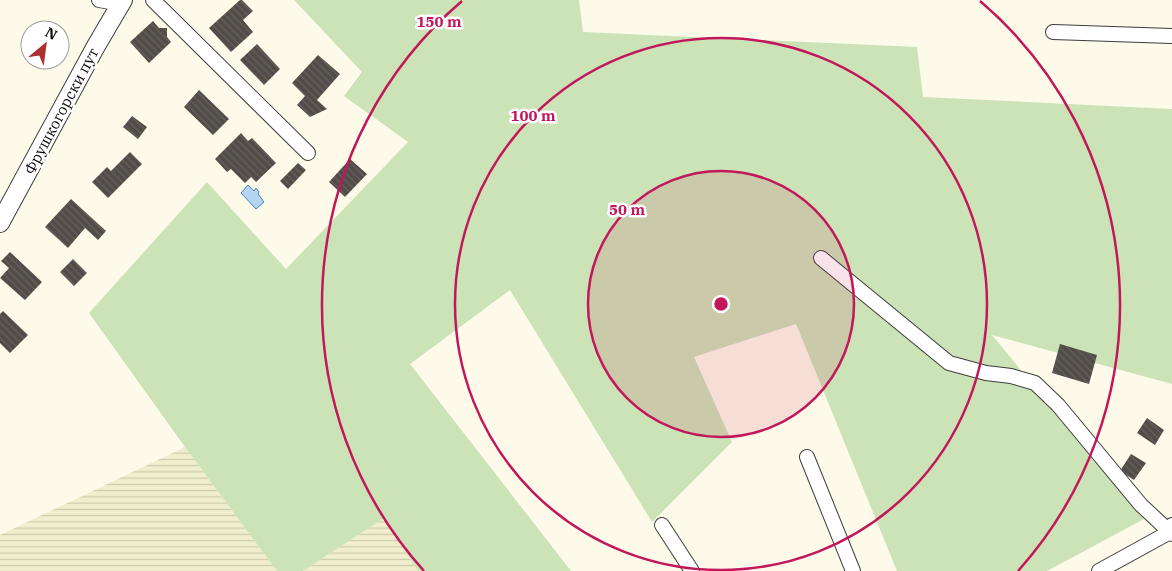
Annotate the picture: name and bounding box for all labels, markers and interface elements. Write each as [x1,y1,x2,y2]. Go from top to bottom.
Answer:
text: 150 m [416,12,462,31]
north arrow [20,20,70,70]
text: N [42,23,61,44]
street label: Фрушкогорски пут [20,44,102,177]
text: 100 m [510,106,556,125]
text: 50 m [609,200,645,219]
centre of rings [712,295,730,313]

